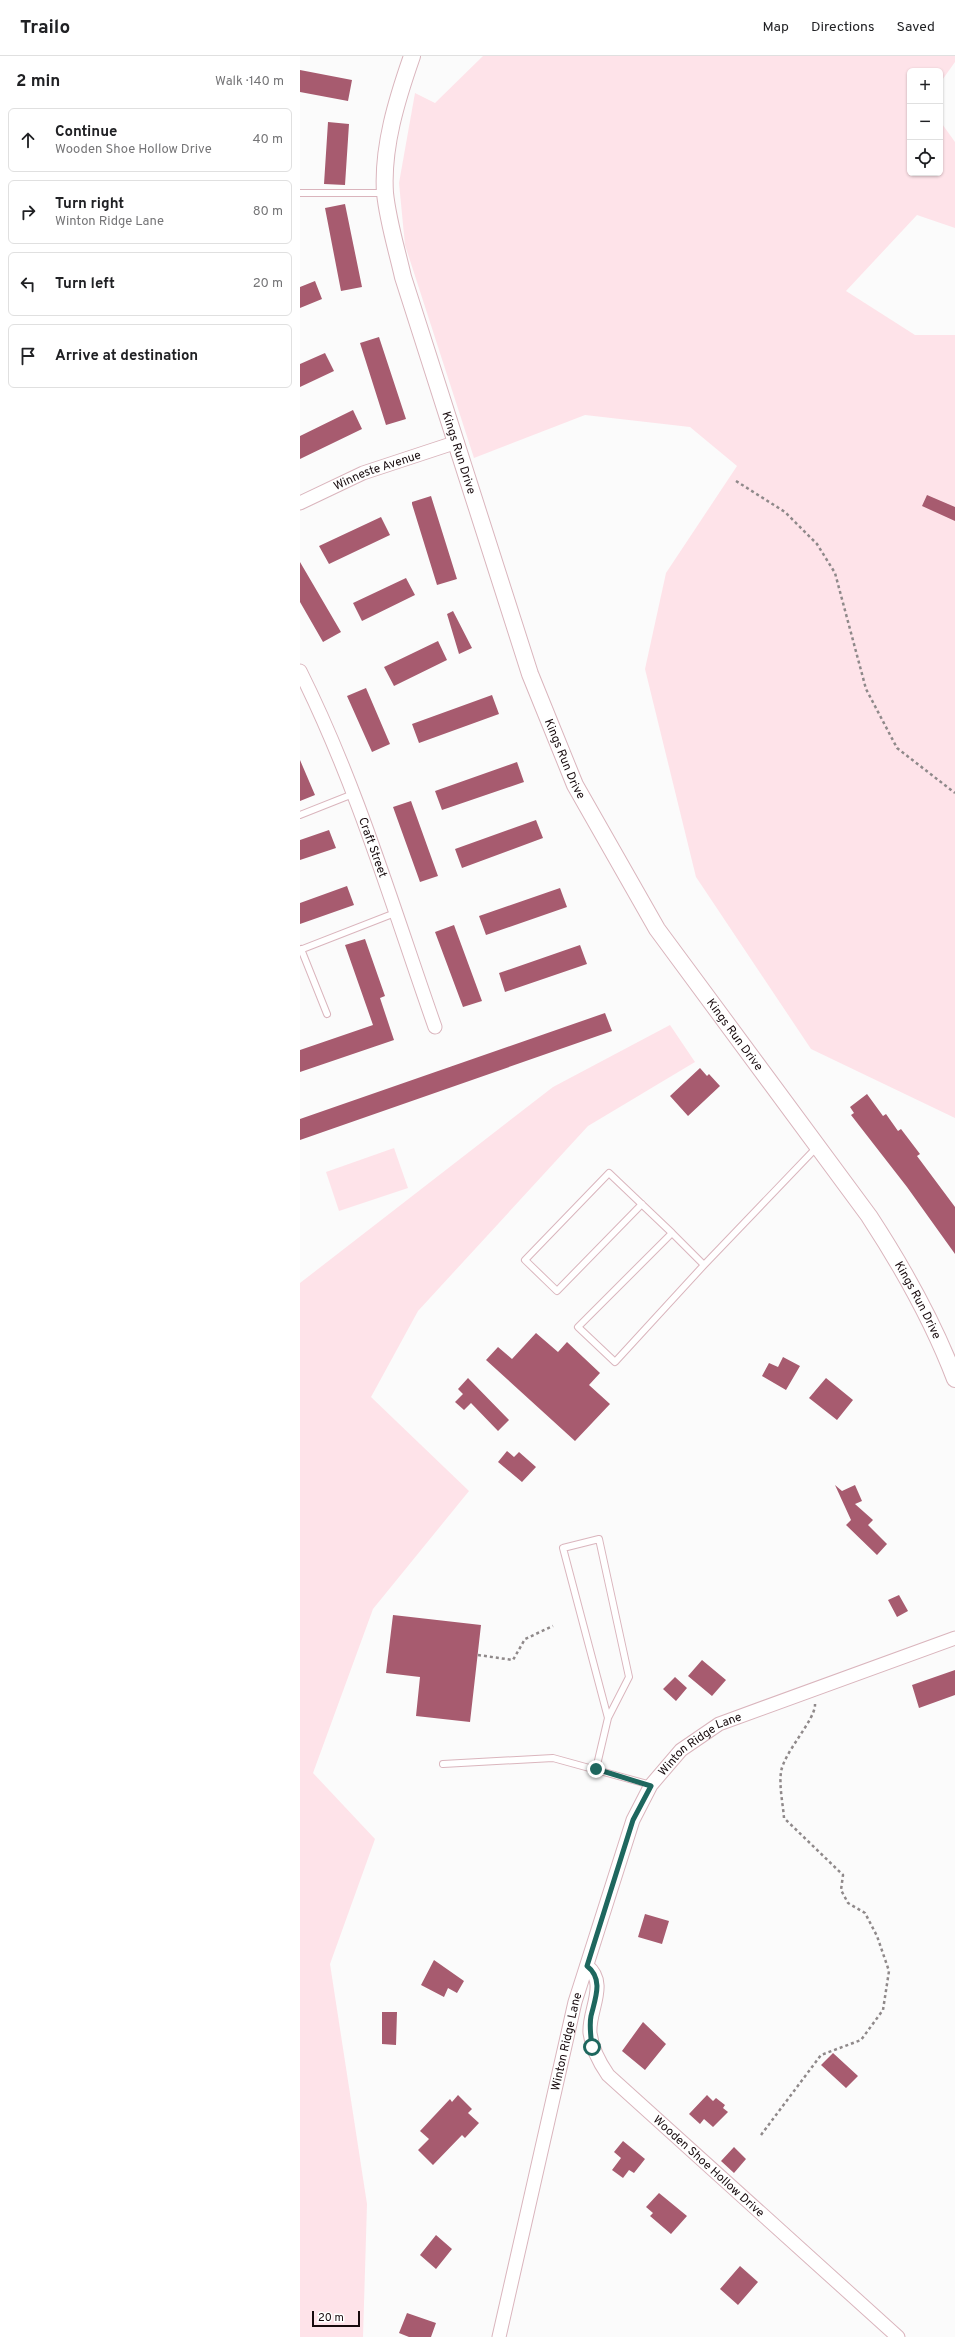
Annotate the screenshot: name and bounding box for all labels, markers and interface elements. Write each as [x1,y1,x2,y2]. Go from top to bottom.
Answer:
text: Trailo [20,16,70,40]
text: Map [763,19,789,36]
text: Directions [811,19,875,36]
text: Saved [897,19,935,36]
map controls [907,68,943,176]
button: + [907,68,943,104]
text: 2 min [16,71,60,93]
text: Walk · 140 m [215,74,284,90]
button: − [907,104,943,140]
text: Continue [55,123,117,142]
icon: ahead [17,129,39,151]
text: 40 m [253,132,283,148]
button: locate [907,140,943,176]
text: Wooden Shoe Hollow Drive [55,142,212,158]
text: Turn right [55,195,124,214]
icon: right [17,201,39,223]
text: 80 m [253,204,283,220]
text: Winton Ridge Lane [55,214,164,230]
icon: left [17,273,39,295]
text: Turn left [55,275,115,294]
text: 20 m [253,276,283,292]
icon: arrive [17,345,39,367]
text: Arrive at destination [55,347,198,366]
street label: Kings Run Drive [438,410,479,496]
street label: Winneste Avenue [331,447,423,495]
street label: Kings Run Drive [540,717,588,802]
street label: Craft Street [354,815,390,880]
street label: Kings Run Drive [702,996,766,1074]
street label: Kings Run Drive [890,1259,944,1342]
street label: Winton Ridge Lane [655,1709,744,1780]
route end [587,1760,605,1778]
street label: Winton Ridge Lane [548,1990,587,2093]
route start [583,2038,601,2056]
street label: Wooden Shoe Hollow Drive [649,2112,767,2221]
scale bar [312,2309,360,2328]
text: 20 m [318,2311,344,2325]

